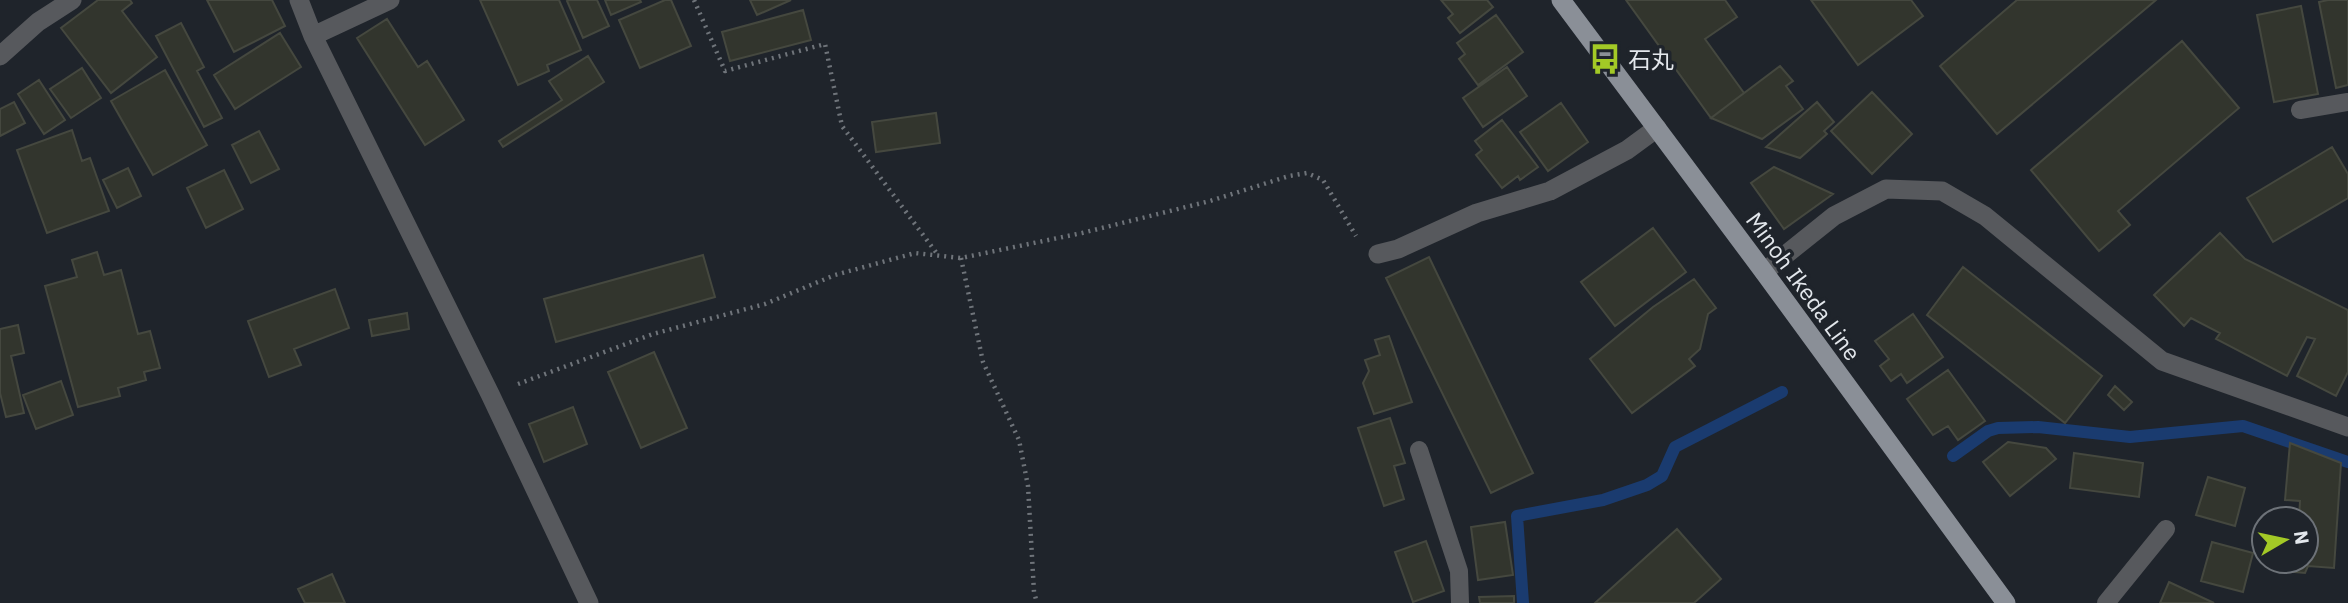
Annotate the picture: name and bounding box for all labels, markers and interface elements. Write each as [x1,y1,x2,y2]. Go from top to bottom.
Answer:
bus stop icon: 石丸 [1588,42,1622,76]
place label: 石丸 [1628,44,1674,74]
street label: Minoh Ikeda Line [1740,206,1868,366]
north arrow [2250,505,2320,575]
text: N [2289,529,2315,546]

